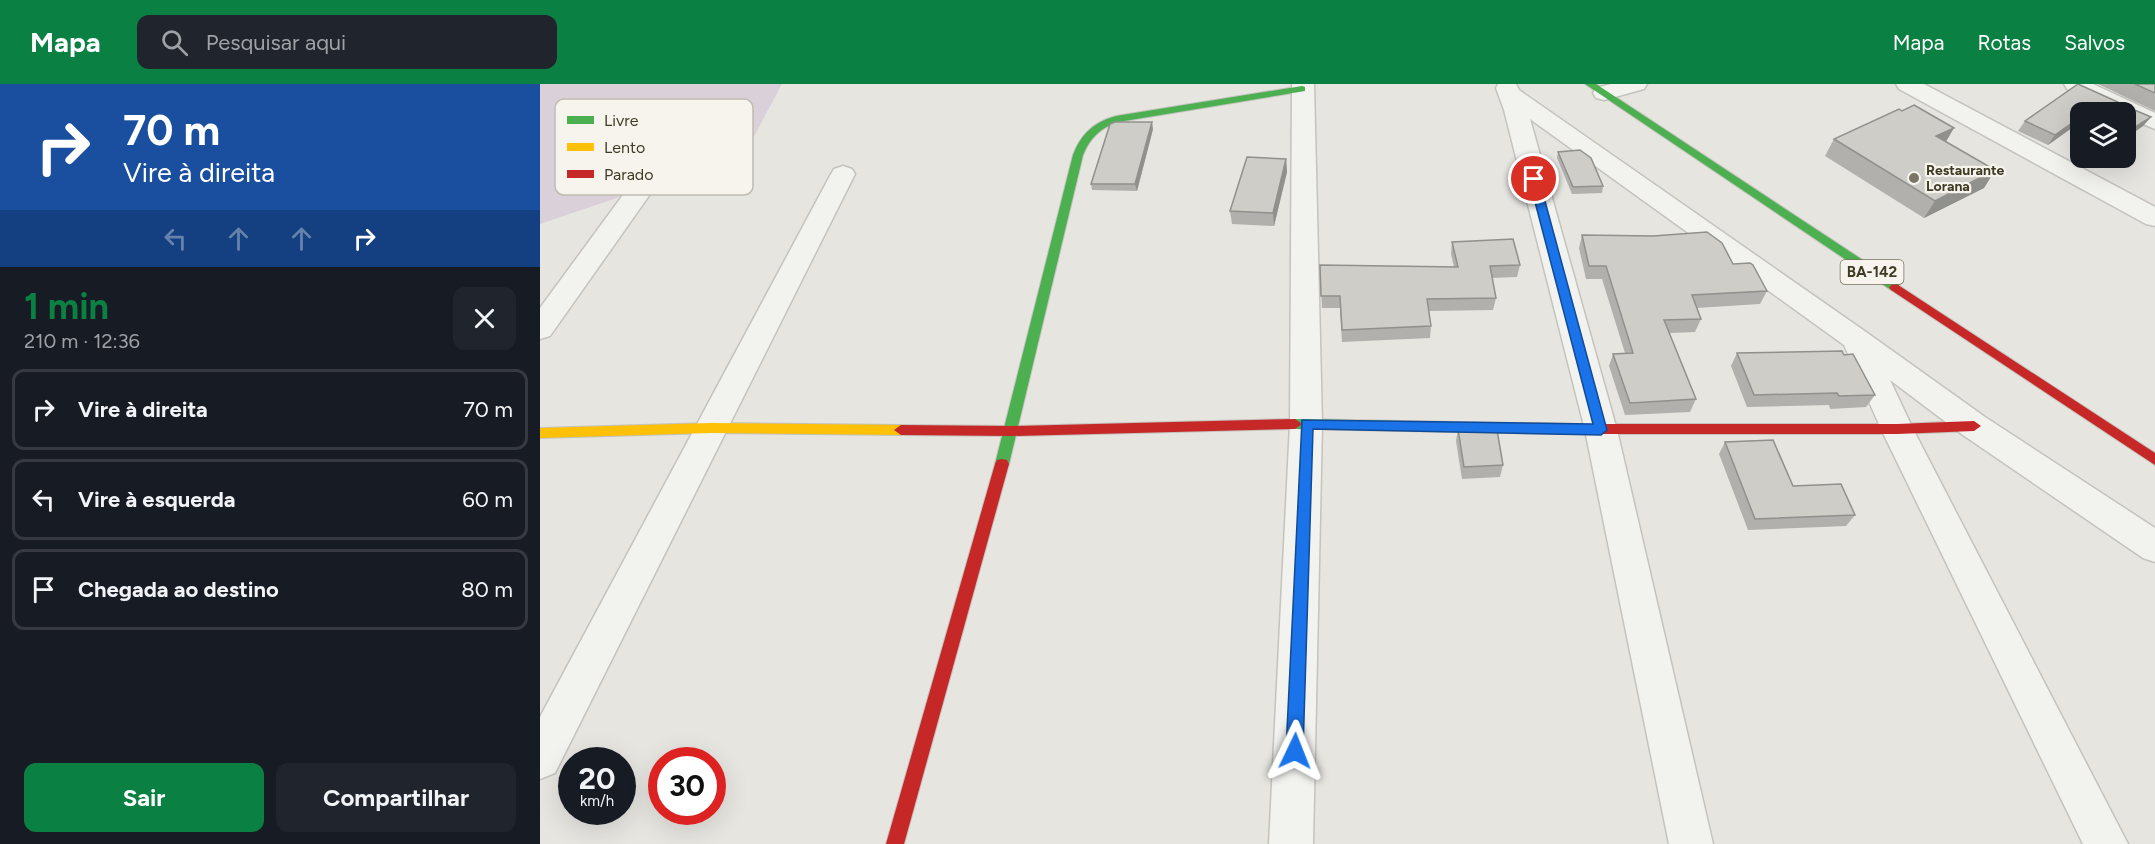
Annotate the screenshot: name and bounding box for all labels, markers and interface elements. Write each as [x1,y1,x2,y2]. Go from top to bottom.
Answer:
search box [137,15,557,69]
text: Mapa [30,25,101,59]
icon: search [158,26,191,59]
text: Pesquisar aqui [206,29,346,56]
text: Mapa [1893,30,1944,55]
text: Rotas [1977,30,2031,55]
text: Salvos [2064,30,2125,55]
legend [555,99,753,195]
map controls [2070,102,2136,168]
button: layers [2070,102,2136,168]
text: 70 m [123,105,220,156]
icon: right [24,108,102,186]
text: Livre [604,111,639,130]
text: Lento [604,138,645,157]
pin [1508,153,1559,204]
text: Vire à direita [123,156,275,189]
icon: arrive [1517,162,1550,195]
place label: Restaurante Lorana [1926,162,2004,195]
text: Parado [604,165,654,184]
marker: Restaurante Lorana [1907,171,1921,185]
icon: left [159,222,192,255]
icon: ahead [222,222,255,255]
icon: ahead [285,222,318,255]
icon: right [348,222,381,255]
road number: BA-142 [1840,260,1904,284]
text: 1 min [24,285,109,328]
button: close [453,287,516,350]
text: 210 m · 12:36 [24,329,140,353]
icon: right [27,393,60,426]
text: Vire à direita [78,396,208,423]
text: 70 m [463,396,513,423]
icon: left [27,483,60,516]
text: Vire à esquerda [78,486,236,513]
text: 60 m [462,486,513,513]
icon: arrive [27,573,60,606]
text: Chegada ao destino [78,576,279,603]
text: 80 m [461,576,513,603]
position arrow [1263,719,1327,783]
speed limit sign: 30 [648,747,726,825]
text: 20 [579,760,615,797]
button: Sair [24,763,264,832]
button: Compartilhar [276,763,516,832]
text: km/h [580,792,614,810]

